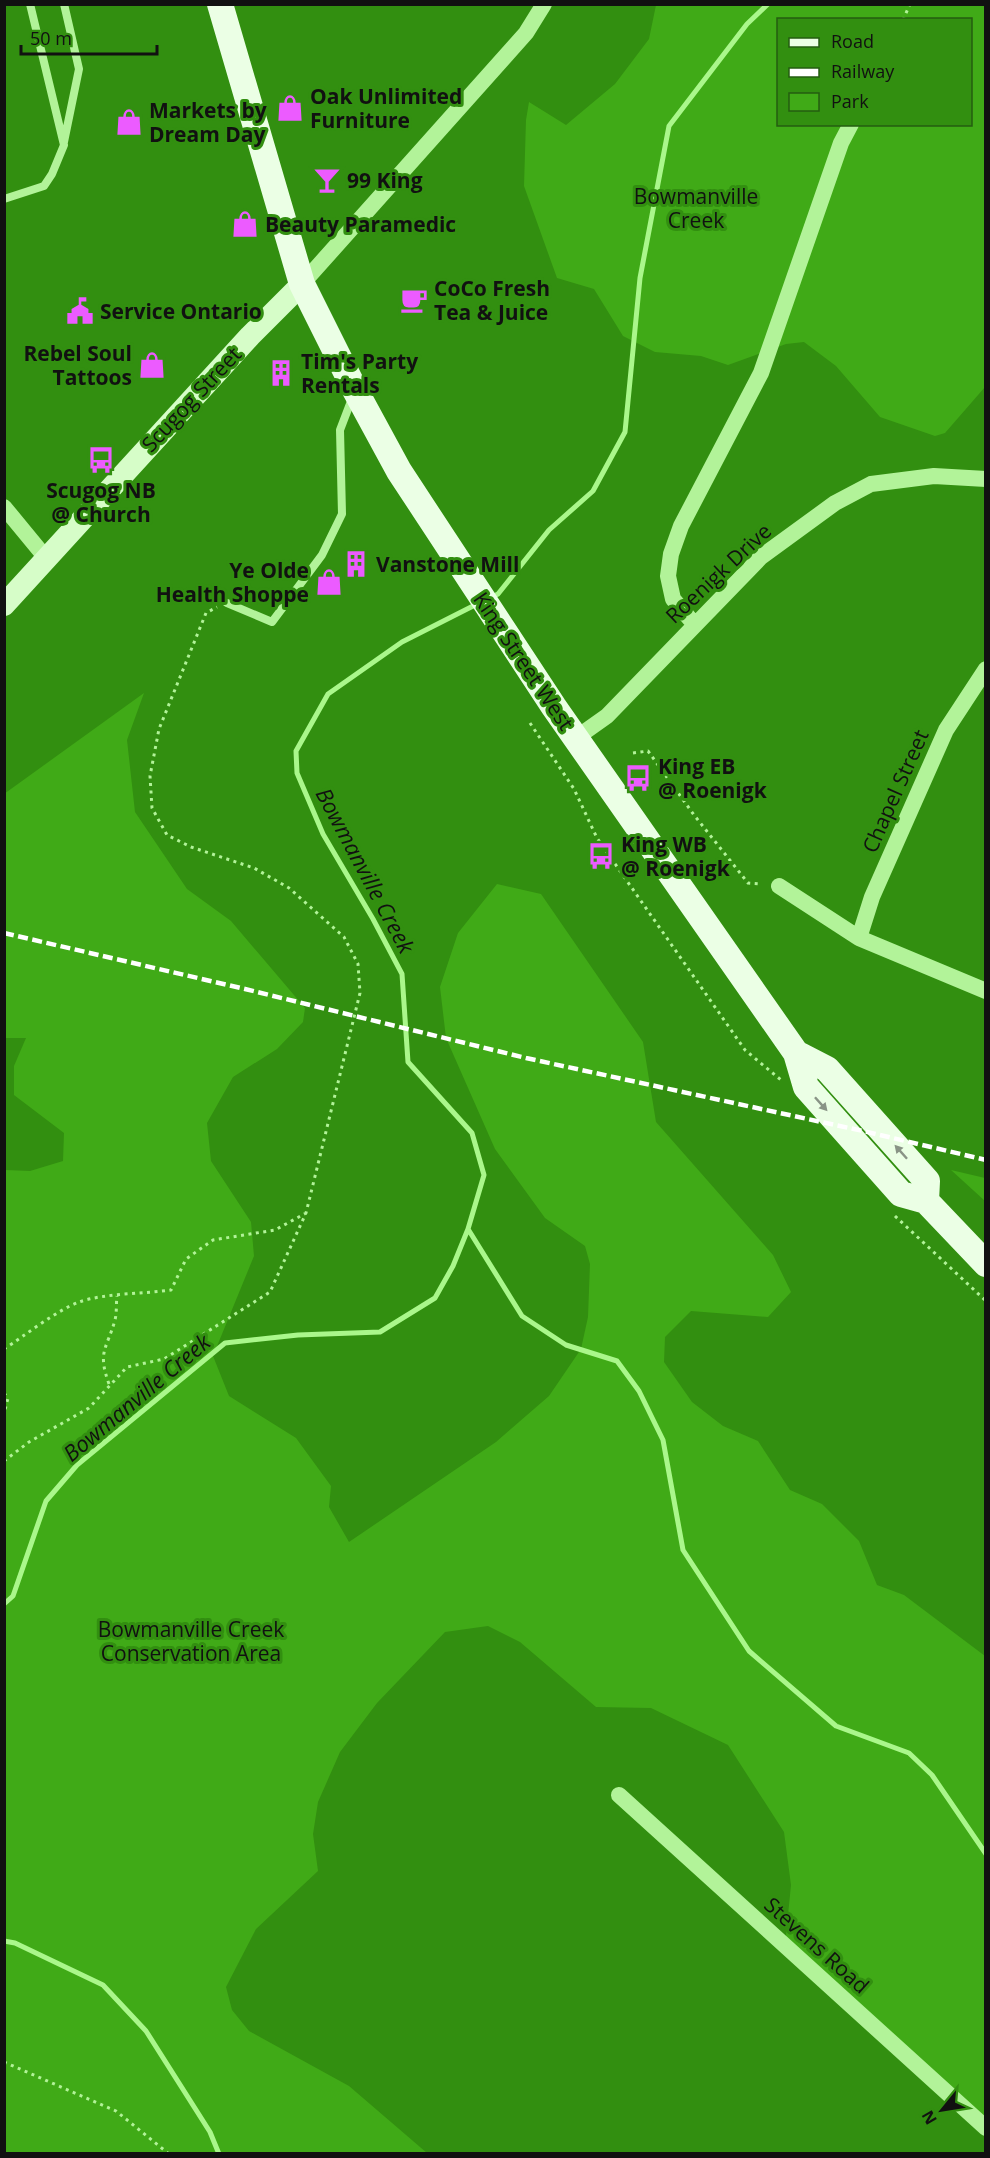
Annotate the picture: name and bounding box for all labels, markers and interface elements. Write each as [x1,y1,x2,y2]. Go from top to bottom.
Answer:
scale bar [21,18,158,56]
legend [777,18,972,126]
text: 50 m [30,26,72,50]
text: Road [831,29,874,53]
text: Railway [831,59,895,83]
place label: Oak Unlimited Furniture [310,82,462,134]
text: Park [831,89,869,113]
shop icon: Oak Unlimited Furniture [275,93,305,123]
place label: Markets by Dream Day [149,96,267,148]
shop icon: Markets by Dream Day [114,107,144,137]
bar icon: 99 King [312,165,342,195]
place label: 99 King [347,166,423,194]
park label: Bowmanville Creek [634,182,758,234]
shop icon: Beauty Paramedic [230,209,260,239]
place label: Beauty Paramedic [265,210,456,238]
place label: CoCo Fresh Tea & Juice [434,274,550,326]
cafe icon: CoCo Fresh Tea & Juice [399,285,429,315]
public building icon: Service Ontario [65,296,95,326]
place label: Service Ontario [100,297,262,325]
place label: Rebel Soul Tattoos [23,339,132,391]
street label: Scugog Street [135,340,247,458]
place label: Tim's Party Rentals [301,347,418,399]
shop icon: Rebel Soul Tattoos [137,350,167,380]
building icon: Tim's Party Rentals [266,358,296,388]
bus stop icon: Scugog NB @ Church [86,445,116,475]
place label: Scugog NB @ Church [46,476,156,528]
street label: Roenigk Drive [659,517,777,629]
building icon: Vanstone Mill [341,549,371,579]
place label: Vanstone Mill [376,550,519,578]
place label: Ye Olde Health Shoppe [156,556,309,608]
shop icon: Ye Olde Health Shoppe [314,567,344,597]
street label: King Street West [467,587,581,735]
street label: Chapel Street [855,725,935,857]
place label: King EB @ Roenigk [658,752,768,804]
bus stop icon: King EB @ Roenigk [623,763,653,793]
water label: Bowmanville Creek [310,782,423,959]
place label: King WB @ Roenigk [621,830,731,882]
bus stop icon: King WB @ Roenigk [586,841,616,871]
one-way arrow [814,1096,827,1111]
one-way arrow [895,1145,908,1160]
water label: Bowmanville Creek [56,1326,217,1467]
park label: Bowmanville Creek Conservation Area [98,1615,284,1667]
street label: Stevens Road [759,1891,875,1999]
north arrow [912,2080,972,2140]
text: N [916,2106,942,2129]

